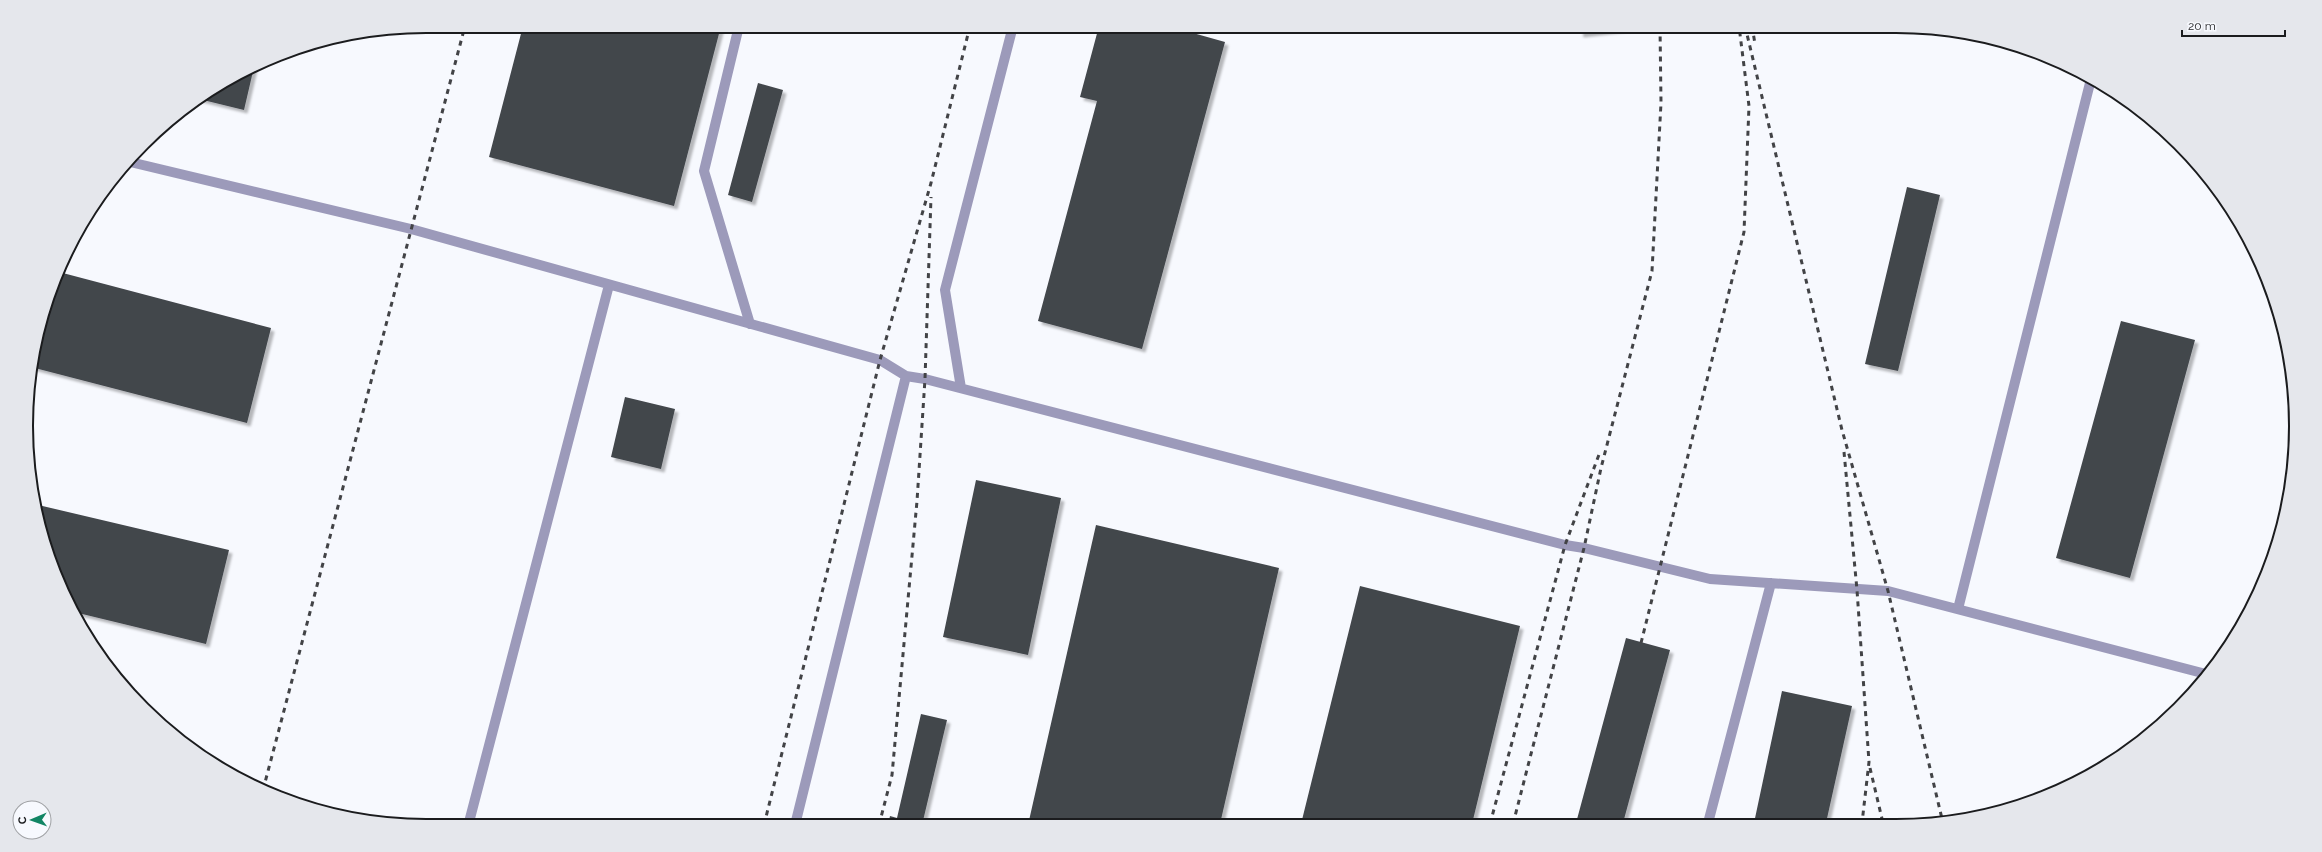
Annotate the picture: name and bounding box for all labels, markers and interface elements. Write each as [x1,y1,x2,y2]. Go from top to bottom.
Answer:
scale bar [2182,12,2285,38]
text: 20 m [2188,19,2216,33]
north arrow [12,800,52,840]
text: С [16,816,29,824]

